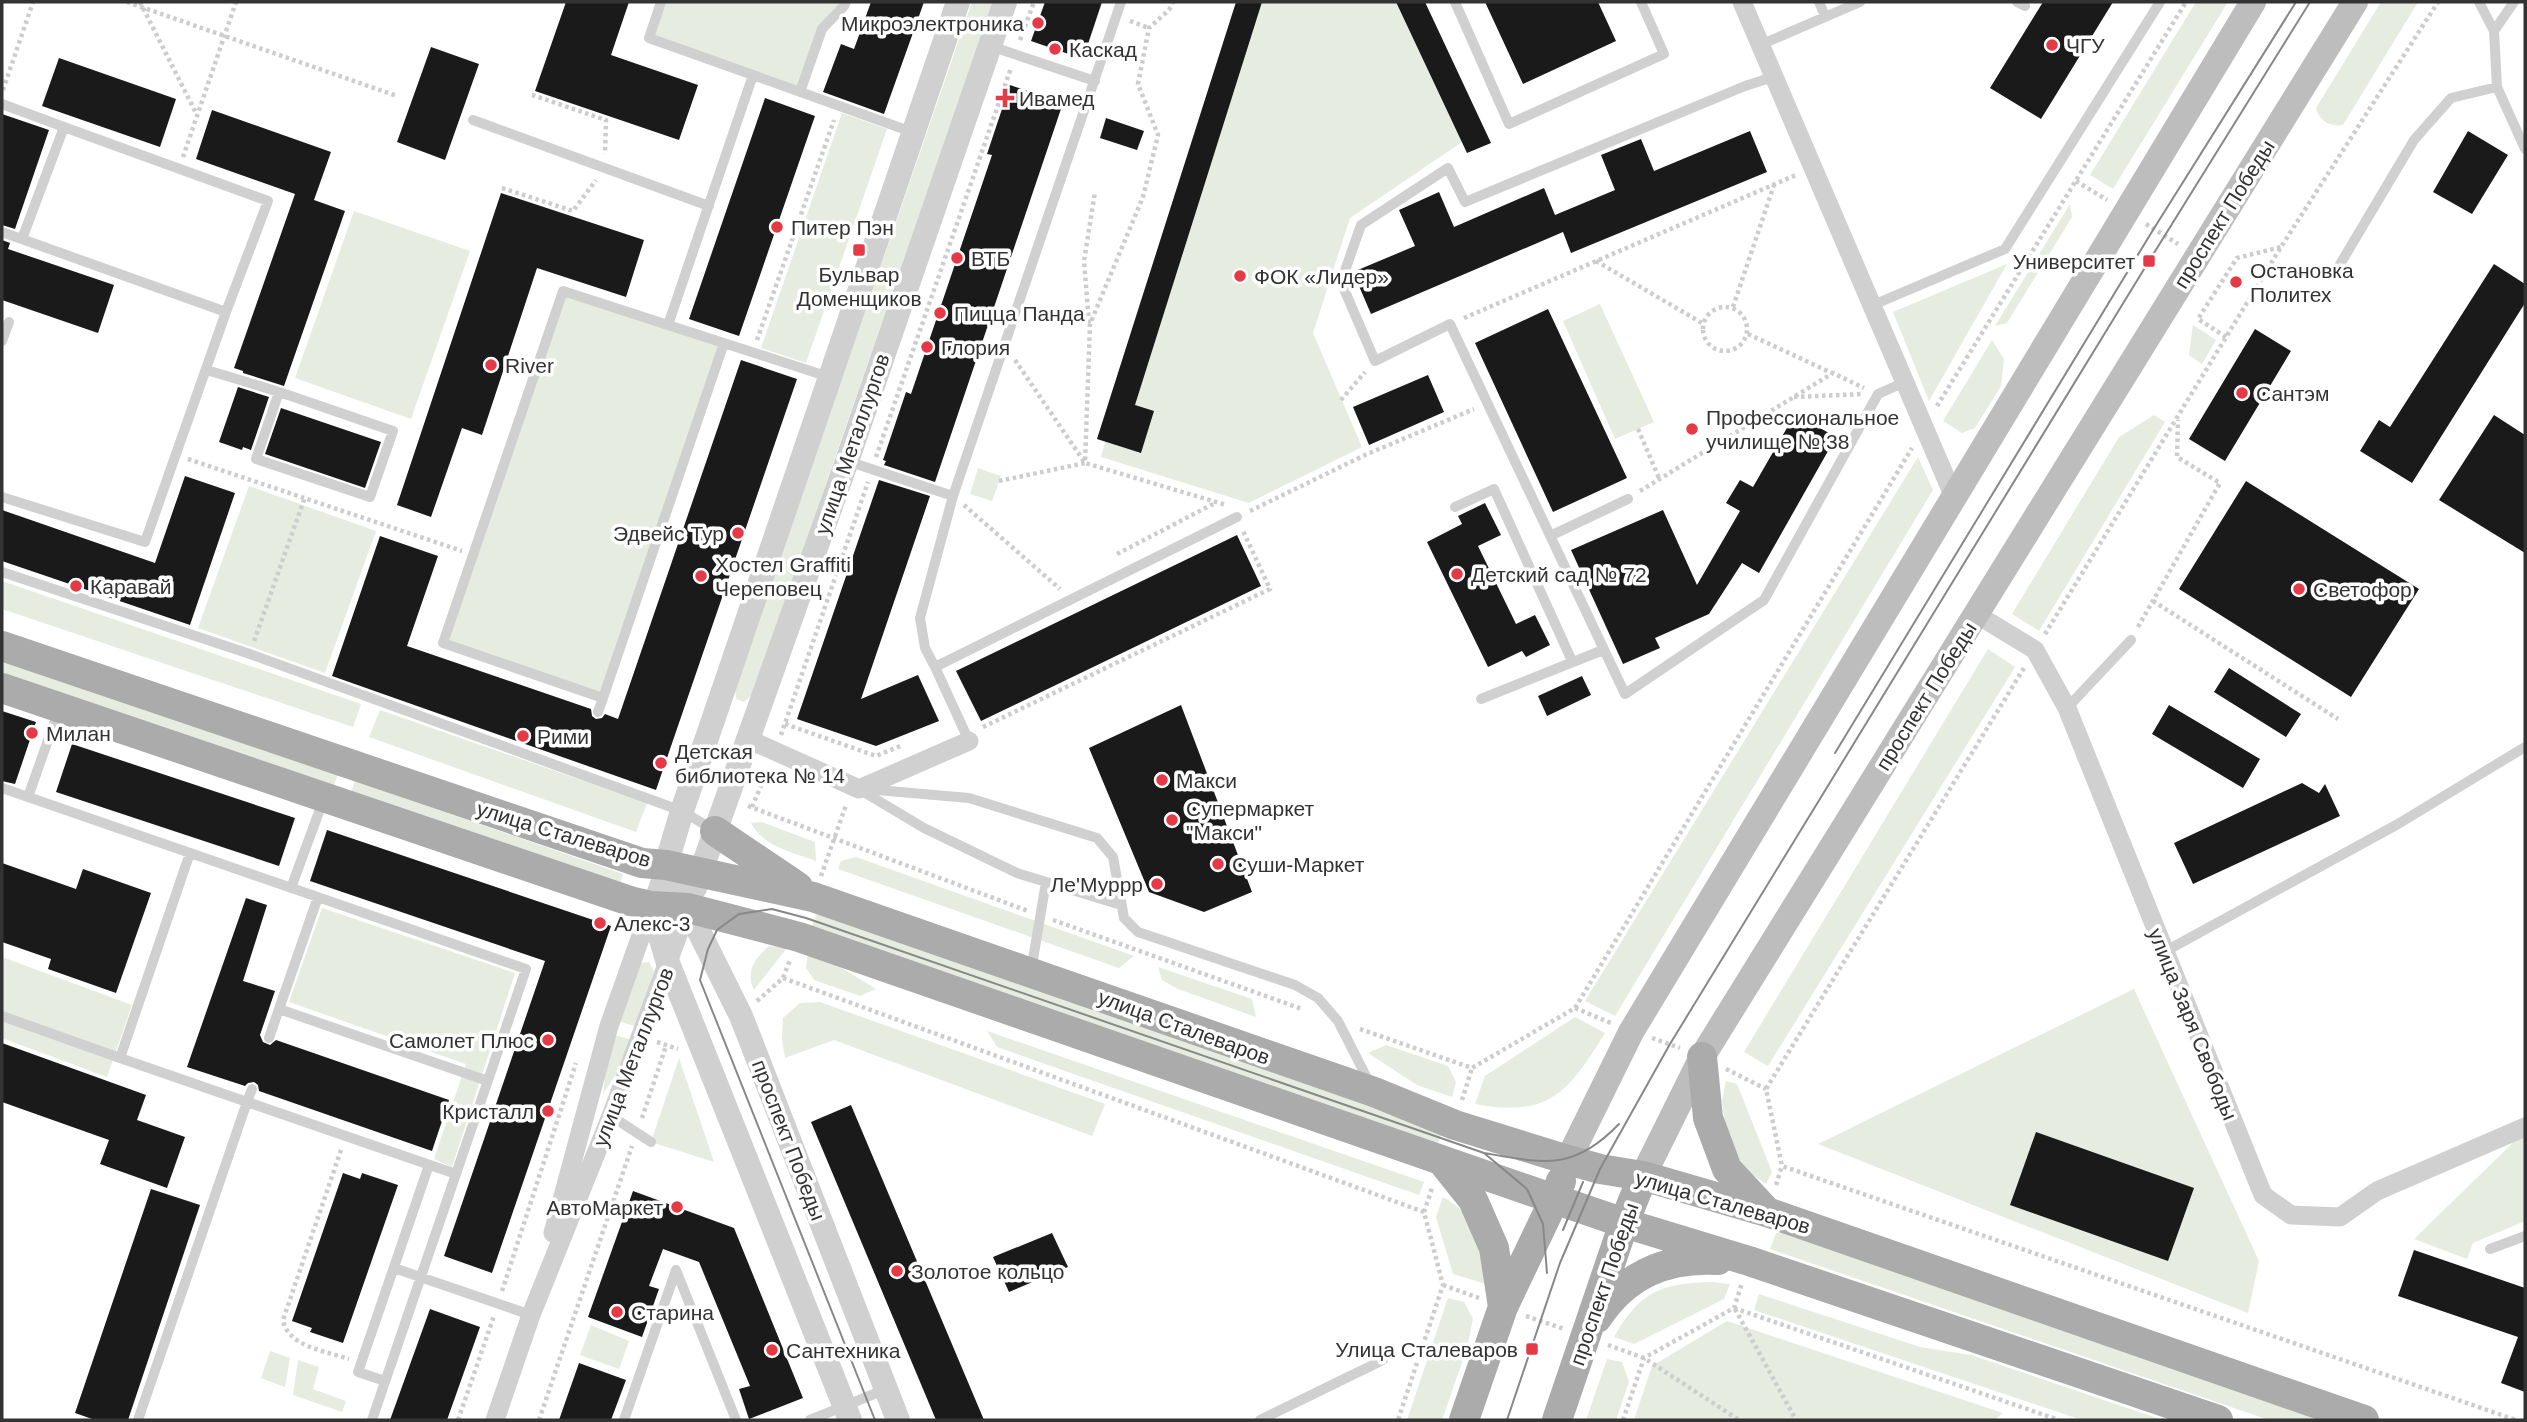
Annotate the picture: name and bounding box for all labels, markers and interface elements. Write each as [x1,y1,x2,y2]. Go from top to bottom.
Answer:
place label: Микроэлектроника [841,12,1024,35]
marker: Микроэлектроника [1030,15,1046,31]
place label: ЧГУ [2066,34,2105,57]
marker: ЧГУ [2044,37,2060,53]
place label: Каскад [1069,38,1137,61]
marker: Каскад [1047,41,1063,57]
place label: Ивамед [1019,87,1095,110]
marker: Ивамед [997,90,1013,106]
street label: проспект Победы [2169,136,2279,292]
place label: Питер Пэн [791,216,894,239]
marker: Питер Пэн [769,219,785,235]
marker: Бульвар Доменщиков [851,242,867,258]
place label: ВТБ [971,247,1010,270]
marker: ВТБ [949,250,965,266]
place label: Университет [2013,250,2135,273]
marker: Университет [2141,253,2157,269]
place label: Остановка Политех [2250,259,2354,306]
place label: Бульвар Доменщиков [796,263,922,310]
place label: ФОК «Лидер» [1254,265,1389,288]
marker: ФОК «Лидер» [1232,268,1248,284]
marker: Остановка Политех [2228,274,2244,290]
place label: Пицца Панда [954,302,1085,325]
marker: Пицца Панда [932,305,948,321]
place label: Глория [941,336,1010,359]
marker: Глория [919,339,935,355]
street label: улица Металлургов [810,351,894,537]
place label: River [505,354,554,377]
marker: River [483,357,499,373]
place label: Сантэм [2256,382,2329,405]
marker: Сантэм [2234,385,2250,401]
place label: Профессиональное училище № 38 [1706,406,1899,453]
marker: Профессиональное училище № 38 [1684,421,1700,437]
place label: Эдвейс Тур [613,522,724,545]
marker: Эдвейс Тур [730,525,746,541]
place label: Хостел Graffiti Череповец [715,553,851,600]
place label: Детский сад № 72 [1471,563,1647,586]
marker: Детский сад № 72 [1449,566,1465,582]
marker: Хостел Graffiti Череповец [693,568,709,584]
place label: Каравай [90,575,172,598]
marker: Каравай [68,578,84,594]
place label: Светофор [2313,578,2412,601]
marker: Светофор [2291,581,2307,597]
street label: проспект Победы [1871,618,1981,774]
place label: Милан [46,722,111,745]
marker: Милан [24,725,40,741]
place label: Рими [537,725,589,748]
marker: Рими [515,728,531,744]
place label: Детская библиотека № 14 [675,740,845,787]
marker: Детская библиотека № 14 [653,755,669,771]
place label: Макси [1176,769,1237,792]
marker: Макси [1154,772,1170,788]
street label: улица Сталеваров [474,797,654,871]
place label: Супермаркет "Макси" [1186,797,1315,844]
marker: Супермаркет "Макси" [1164,812,1180,828]
place label: Суши-Маркет [1232,853,1365,876]
marker: Суши-Маркет [1210,856,1226,872]
place label: Ле'Муррр [1050,873,1143,896]
marker: Ле'Муррр [1149,876,1165,892]
place label: Алекс-3 [614,912,691,935]
marker: Алекс-3 [592,915,608,931]
street label: улица Заря Свободы [2144,925,2242,1123]
street label: улица Металлургов [588,964,678,1150]
street label: улица Сталеваров [1095,985,1273,1069]
place label: Самолет Плюс [389,1029,534,1052]
marker: Самолет Плюс [540,1032,556,1048]
street label: проспект Победы [748,1056,830,1224]
place label: Кристалл [442,1100,534,1123]
marker: Кристалл [540,1103,556,1119]
street label: улица Сталеваров [1633,1166,1813,1238]
place label: АвтоМаркет [546,1196,663,1219]
marker: АвтоМаркет [669,1199,685,1215]
street label: проспект Победы [1565,1200,1643,1368]
place label: Золотое кольцо [911,1260,1065,1283]
marker: Золотое кольцо [889,1263,905,1279]
place label: Старина [631,1301,714,1324]
marker: Старина [609,1304,625,1320]
place label: Улица Сталеваров [1335,1338,1518,1361]
place label: Сантехника [786,1339,901,1362]
marker: Улица Сталеваров [1524,1341,1540,1357]
marker: Сантехника [764,1342,780,1358]

